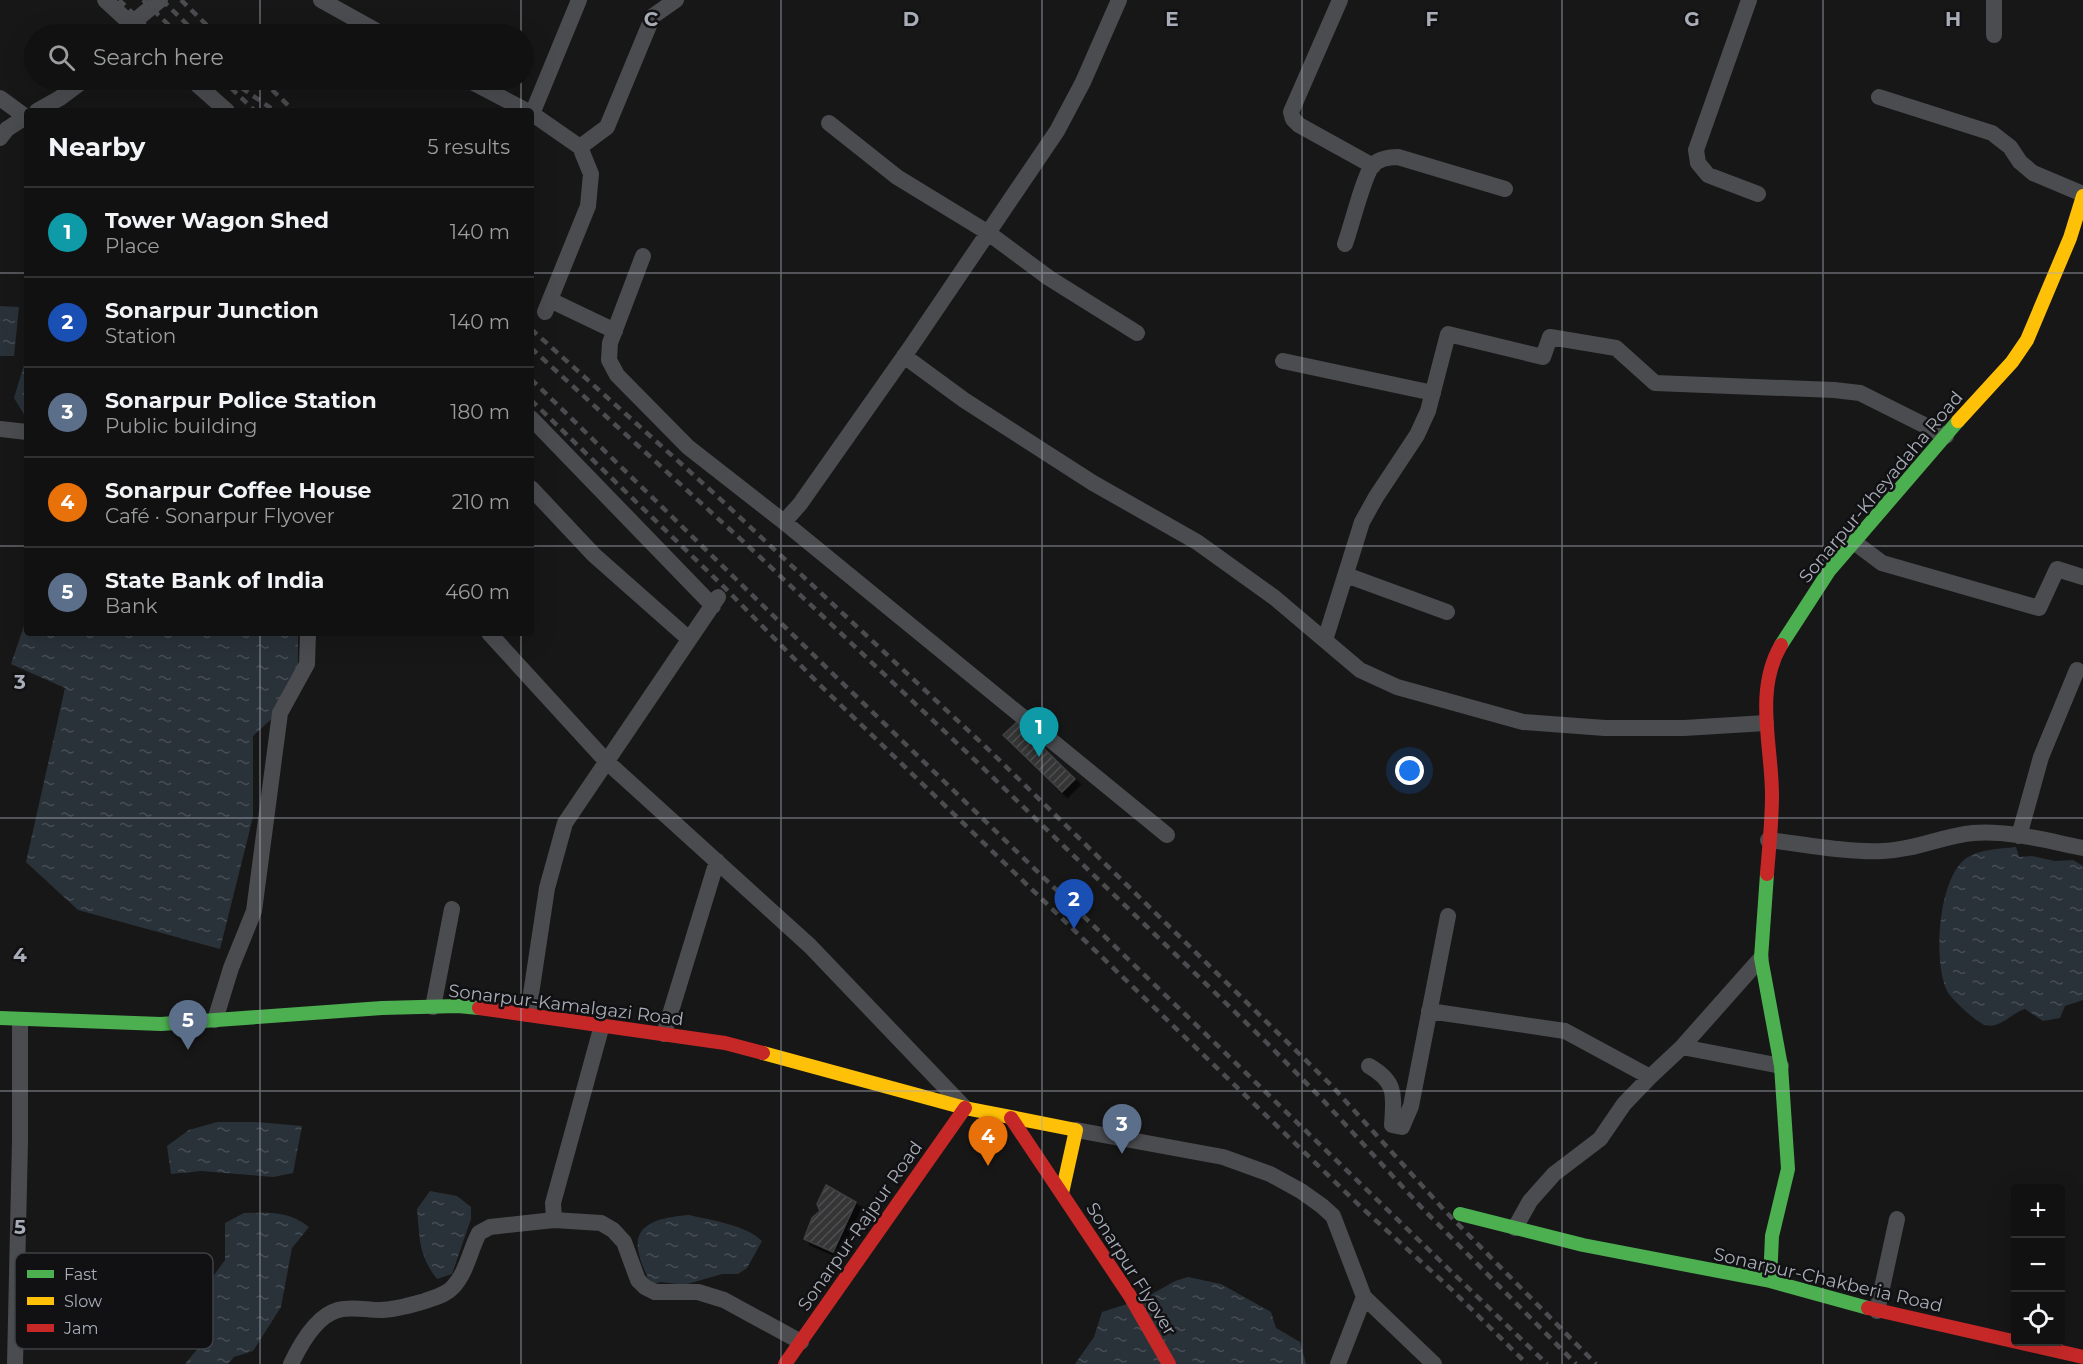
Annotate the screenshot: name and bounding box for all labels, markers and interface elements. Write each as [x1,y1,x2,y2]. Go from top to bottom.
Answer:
text: C [644,7,659,31]
text: D [903,7,919,31]
text: E [1165,7,1179,31]
text: F [1426,7,1439,31]
text: G [1684,7,1700,31]
text: H [1945,7,1961,31]
search box [24,24,534,90]
icon: search [45,41,78,74]
text: Search here [93,44,224,71]
text: Nearby [48,131,145,163]
text: 5 results [427,135,510,159]
text: Tower Wagon Shed [105,207,329,234]
text: 1 [64,220,71,244]
text: 140 m [450,220,510,244]
text: Place [105,234,160,258]
text: Sonarpur Junction [105,297,319,324]
text: 2 [62,310,73,334]
text: 140 m [450,310,510,334]
text: Station [105,324,176,348]
text: Sonarpur Police Station [105,387,377,414]
street label: Sonarpur-Kheyadaha Road [1794,387,1968,587]
text: 3 [62,400,73,424]
text: 180 m [450,400,510,424]
text: Public building [105,414,258,438]
text: Sonarpur Coffee House [105,477,371,504]
text: 4 [61,490,74,514]
text: 210 m [452,490,510,514]
text: Café · Sonarpur Flyover [105,504,335,528]
text: State Bank of India [105,567,324,594]
text: 5 [62,580,73,604]
text: 460 m [445,580,510,604]
text: Bank [105,594,157,618]
text: 3 [13,670,26,694]
pin: 1 [1020,708,1058,757]
your location [1395,756,1424,785]
pin: 2 [1054,880,1094,929]
text: 4 [13,943,27,967]
street label: Sonarpur-Kamalgazi Road [447,980,685,1030]
pin: 5 [168,1000,207,1050]
pin: 3 [1102,1104,1142,1154]
pin: 4 [968,1116,1008,1166]
street label: Sonarpur-Rajpur Road [793,1137,927,1315]
map controls [2011,1184,2065,1346]
button: + [2011,1184,2065,1238]
street label: Sonarpur Flyover [1081,1198,1181,1340]
text: 5 [14,1215,26,1239]
button: − [2011,1238,2065,1292]
street label: Sonarpur-Chakberia Road [1711,1243,1945,1317]
legend [15,1253,213,1349]
text: Fast [64,1265,98,1284]
text: Slow [64,1292,102,1311]
button: locate [2011,1292,2065,1346]
text: Jam [63,1319,98,1338]

